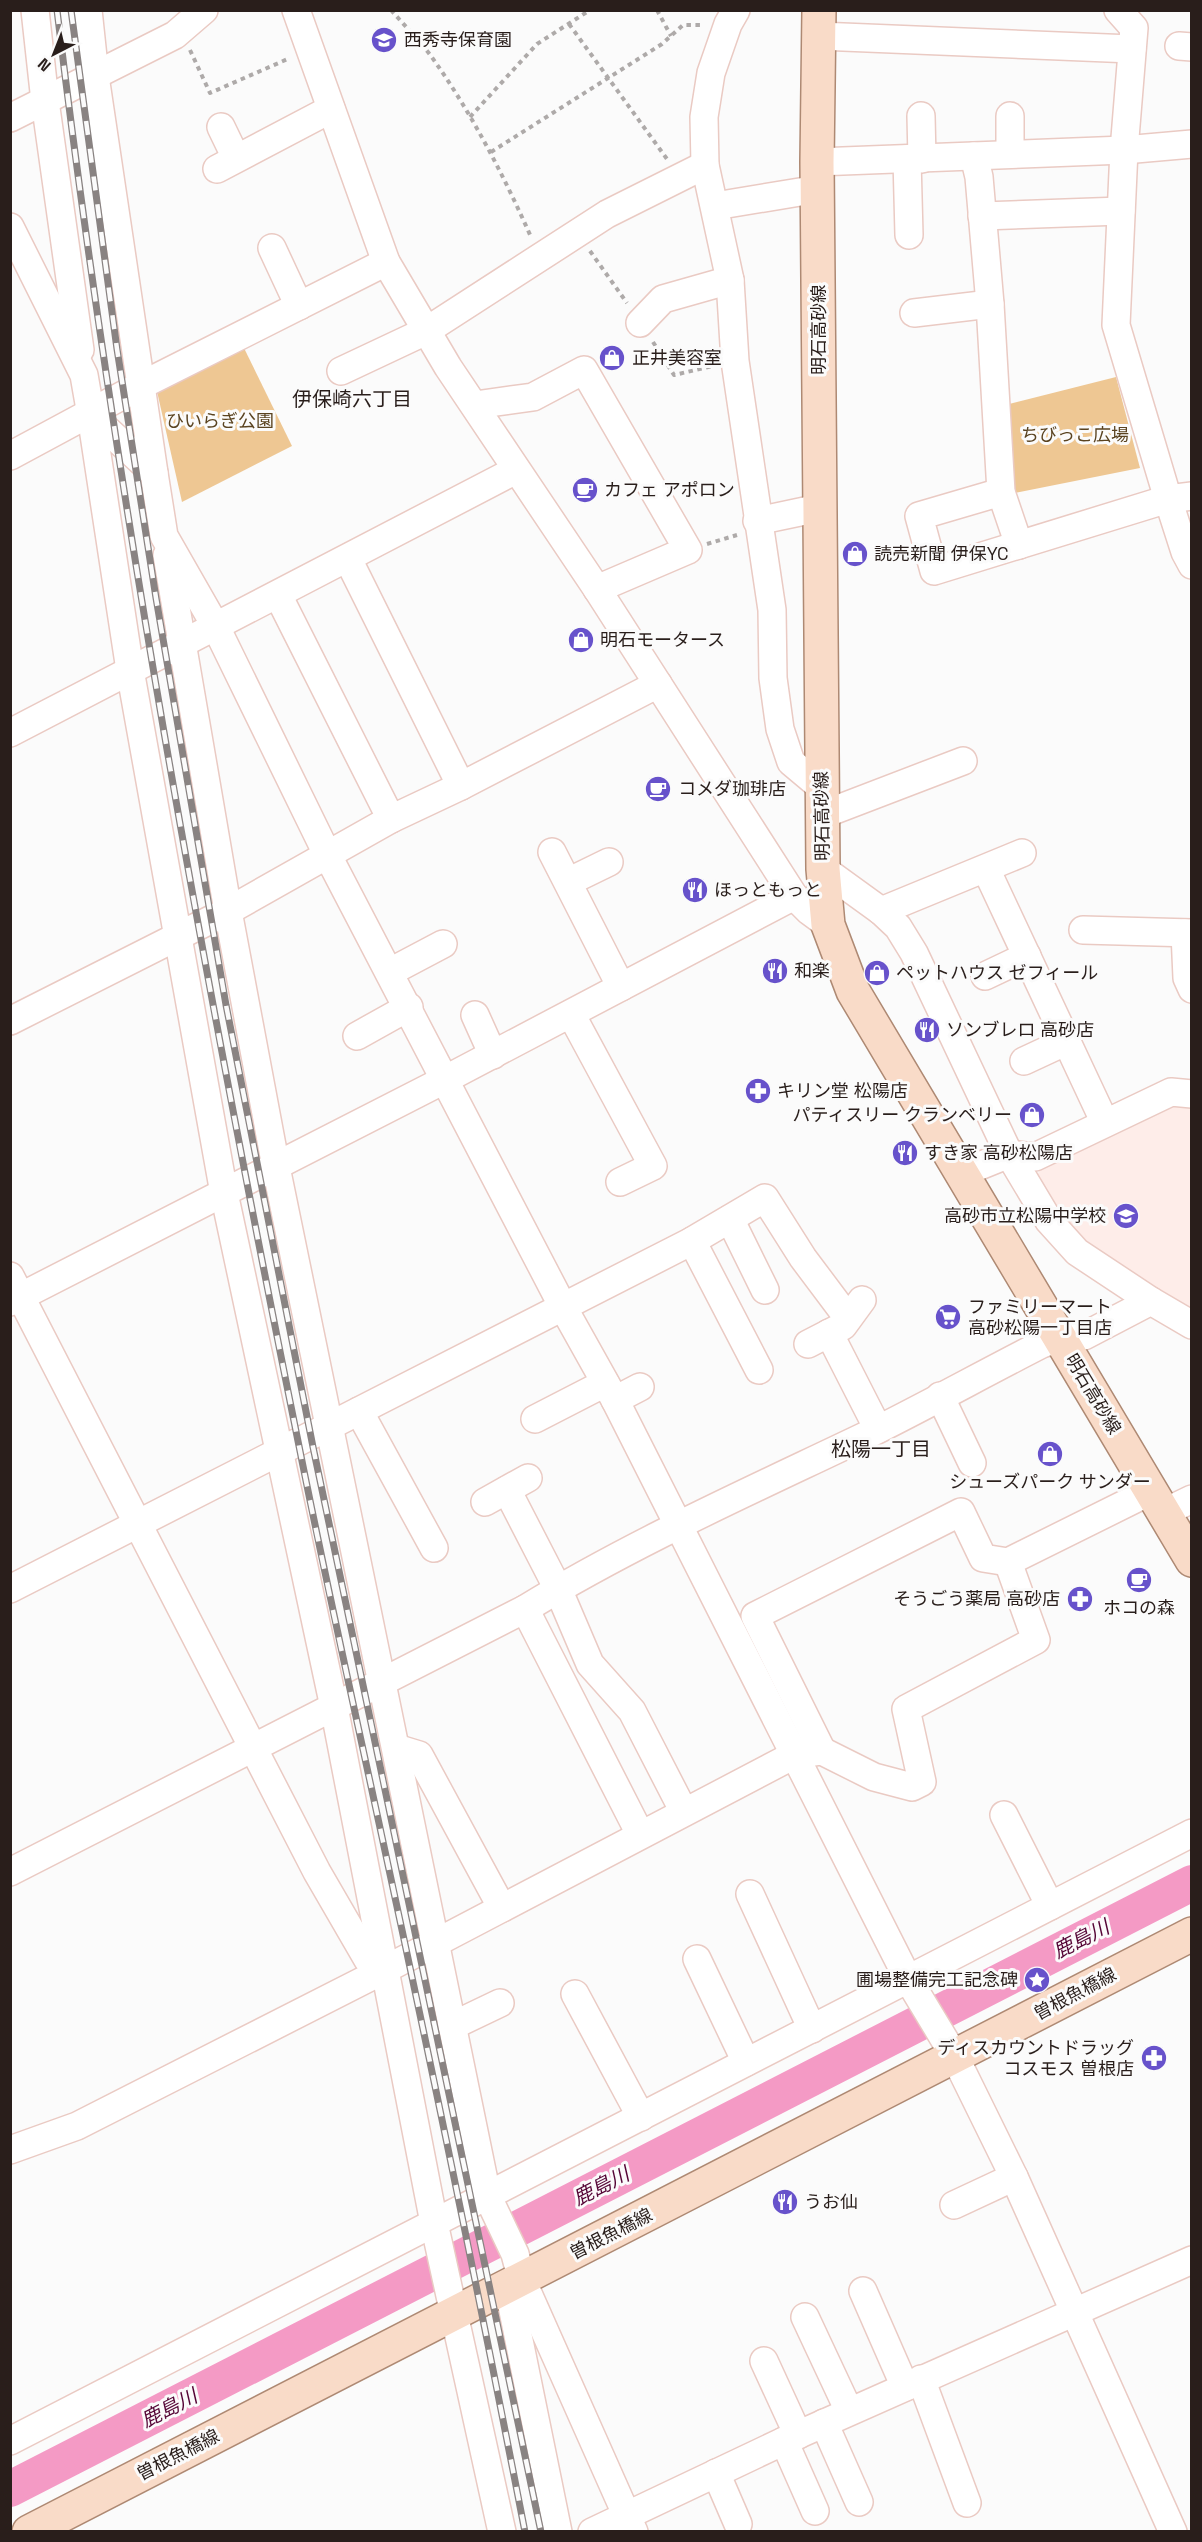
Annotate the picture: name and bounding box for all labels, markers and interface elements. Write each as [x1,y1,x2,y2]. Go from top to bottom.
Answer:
north arrow [24,24,84,84]
school or university icon: 西秀寺保育園 [369,25,399,55]
place label: 西秀寺保育園 [404,28,512,51]
text: N [33,53,55,76]
street label: 明石高砂線 [807,285,830,375]
shop icon: 正井美容室 [597,343,627,373]
place label: 正井美容室 [632,346,722,369]
district label: 伊保崎六丁目 [292,386,412,412]
park label: ひいらぎ公園 [166,409,274,432]
park label: ちびっこ広場 [1021,423,1129,446]
cafe icon: カフェ アポロン [570,475,600,505]
place label: カフェ アポロン [604,478,735,501]
shop icon: 読売新聞 伊保YC [840,539,870,569]
place label: 読売新聞 伊保YC [874,542,1009,565]
shop icon: 明石モータース [566,625,596,655]
place label: 明石モータース [600,628,725,651]
street label: 明石高砂線 [809,771,834,861]
cafe icon: コメダ珈琲店 [643,774,673,804]
place label: コメダ珈琲店 [678,777,786,800]
restaurant icon: ほっともっと [680,875,710,905]
place label: ほっともっと [714,878,822,901]
restaurant icon: 和楽 [760,956,790,986]
shop icon: ペットハウス ゼフィール [862,958,892,988]
place label: 和楽 [794,959,830,982]
place label: ペットハウス ゼフィール [896,961,1098,984]
restaurant icon: ソンブレロ 高砂店 [912,1015,942,1045]
place label: ソンブレロ 高砂店 [946,1018,1094,1041]
pharmacy icon: キリン堂 松陽店 [743,1076,773,1106]
place label: キリン堂 松陽店 [777,1079,908,1102]
shop icon: パティスリー クランベリー [1017,1100,1047,1130]
place label: パティスリー クランベリー [792,1103,1012,1126]
restaurant icon: すき家 高砂松陽店 [890,1138,920,1168]
place label: すき家 高砂松陽店 [924,1141,1073,1164]
school or university icon: 高砂市立松陽中学校 [1111,1201,1141,1231]
place label: 高砂市立松陽中学校 [944,1204,1106,1227]
place label: ファミリーマート 高砂松陽一丁目店 [968,1295,1112,1339]
supermarket icon: ファミリーマート 高砂松陽一丁目店 [933,1302,963,1332]
street label: 明石高砂線 [1060,1349,1126,1438]
district label: 松陽一丁目 [831,1436,931,1462]
shop icon: シューズパーク サンダー [1035,1439,1065,1469]
place label: シューズパーク サンダー [949,1470,1151,1493]
cafe icon: ホコの森 [1124,1565,1154,1595]
pharmacy icon: そうごう薬局 高砂店 [1065,1584,1095,1614]
place label: そうごう薬局 高砂店 [893,1587,1060,1610]
place label: ホコの森 [1103,1596,1175,1619]
water label: 鹿島川 [1048,1913,1115,1964]
street label: 曽根魚橋線 [1030,1962,1120,2025]
place icon: 圃場整備完工記念碑 [1022,1965,1052,1995]
place label: 圃場整備完工記念碑 [856,1968,1018,1991]
place label: ディスカウントドラッグ コスモス 曽根店 [937,2036,1134,2080]
pharmacy icon: ディスカウントドラッグ コスモス 曽根店 [1139,2043,1169,2073]
water label: 鹿島川 [568,2160,635,2211]
restaurant icon: うお仙 [770,2187,800,2217]
place label: うお仙 [804,2190,858,2213]
street label: 曽根魚橋線 [565,2203,656,2264]
water label: 鹿島川 [136,2382,203,2433]
street label: 曽根魚橋線 [132,2424,223,2485]

